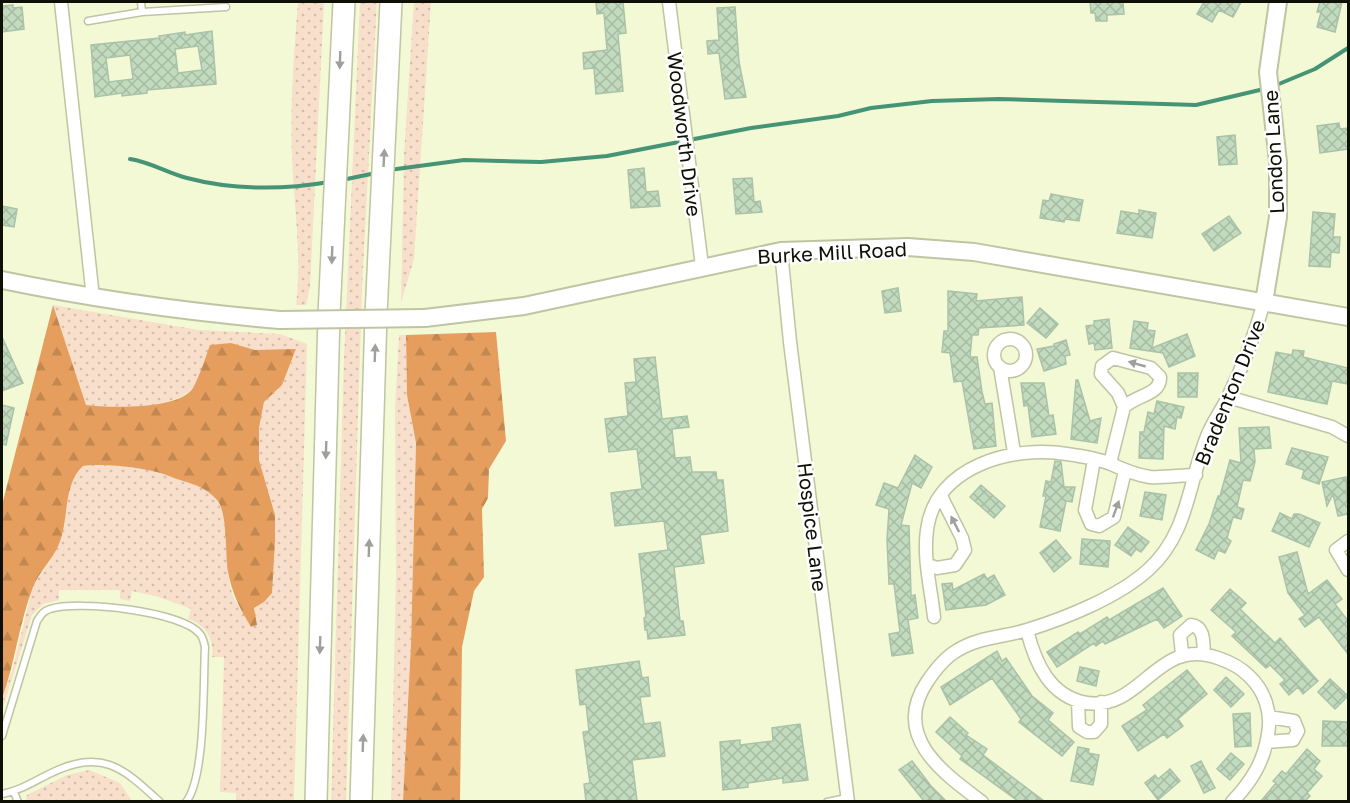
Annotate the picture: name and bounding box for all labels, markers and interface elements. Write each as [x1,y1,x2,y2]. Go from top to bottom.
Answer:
one-way arrow [336,50,345,69]
street label: Woodworth Drive [663,50,707,218]
street label: London Lane [1258,90,1288,214]
one-way arrow [379,149,388,168]
street label: Burke Mill Road [756,236,908,268]
one-way arrow [327,245,337,264]
street label: Bradenton Drive [1189,316,1269,468]
one-way arrow [370,344,380,363]
one-way arrow [1128,359,1146,368]
one-way arrow [321,440,330,459]
street label: Hospice Lane [793,461,833,593]
one-way arrow [1111,500,1121,518]
one-way arrow [951,515,961,533]
one-way arrow [364,539,374,558]
one-way arrow [316,635,325,654]
one-way arrow [358,734,368,753]

